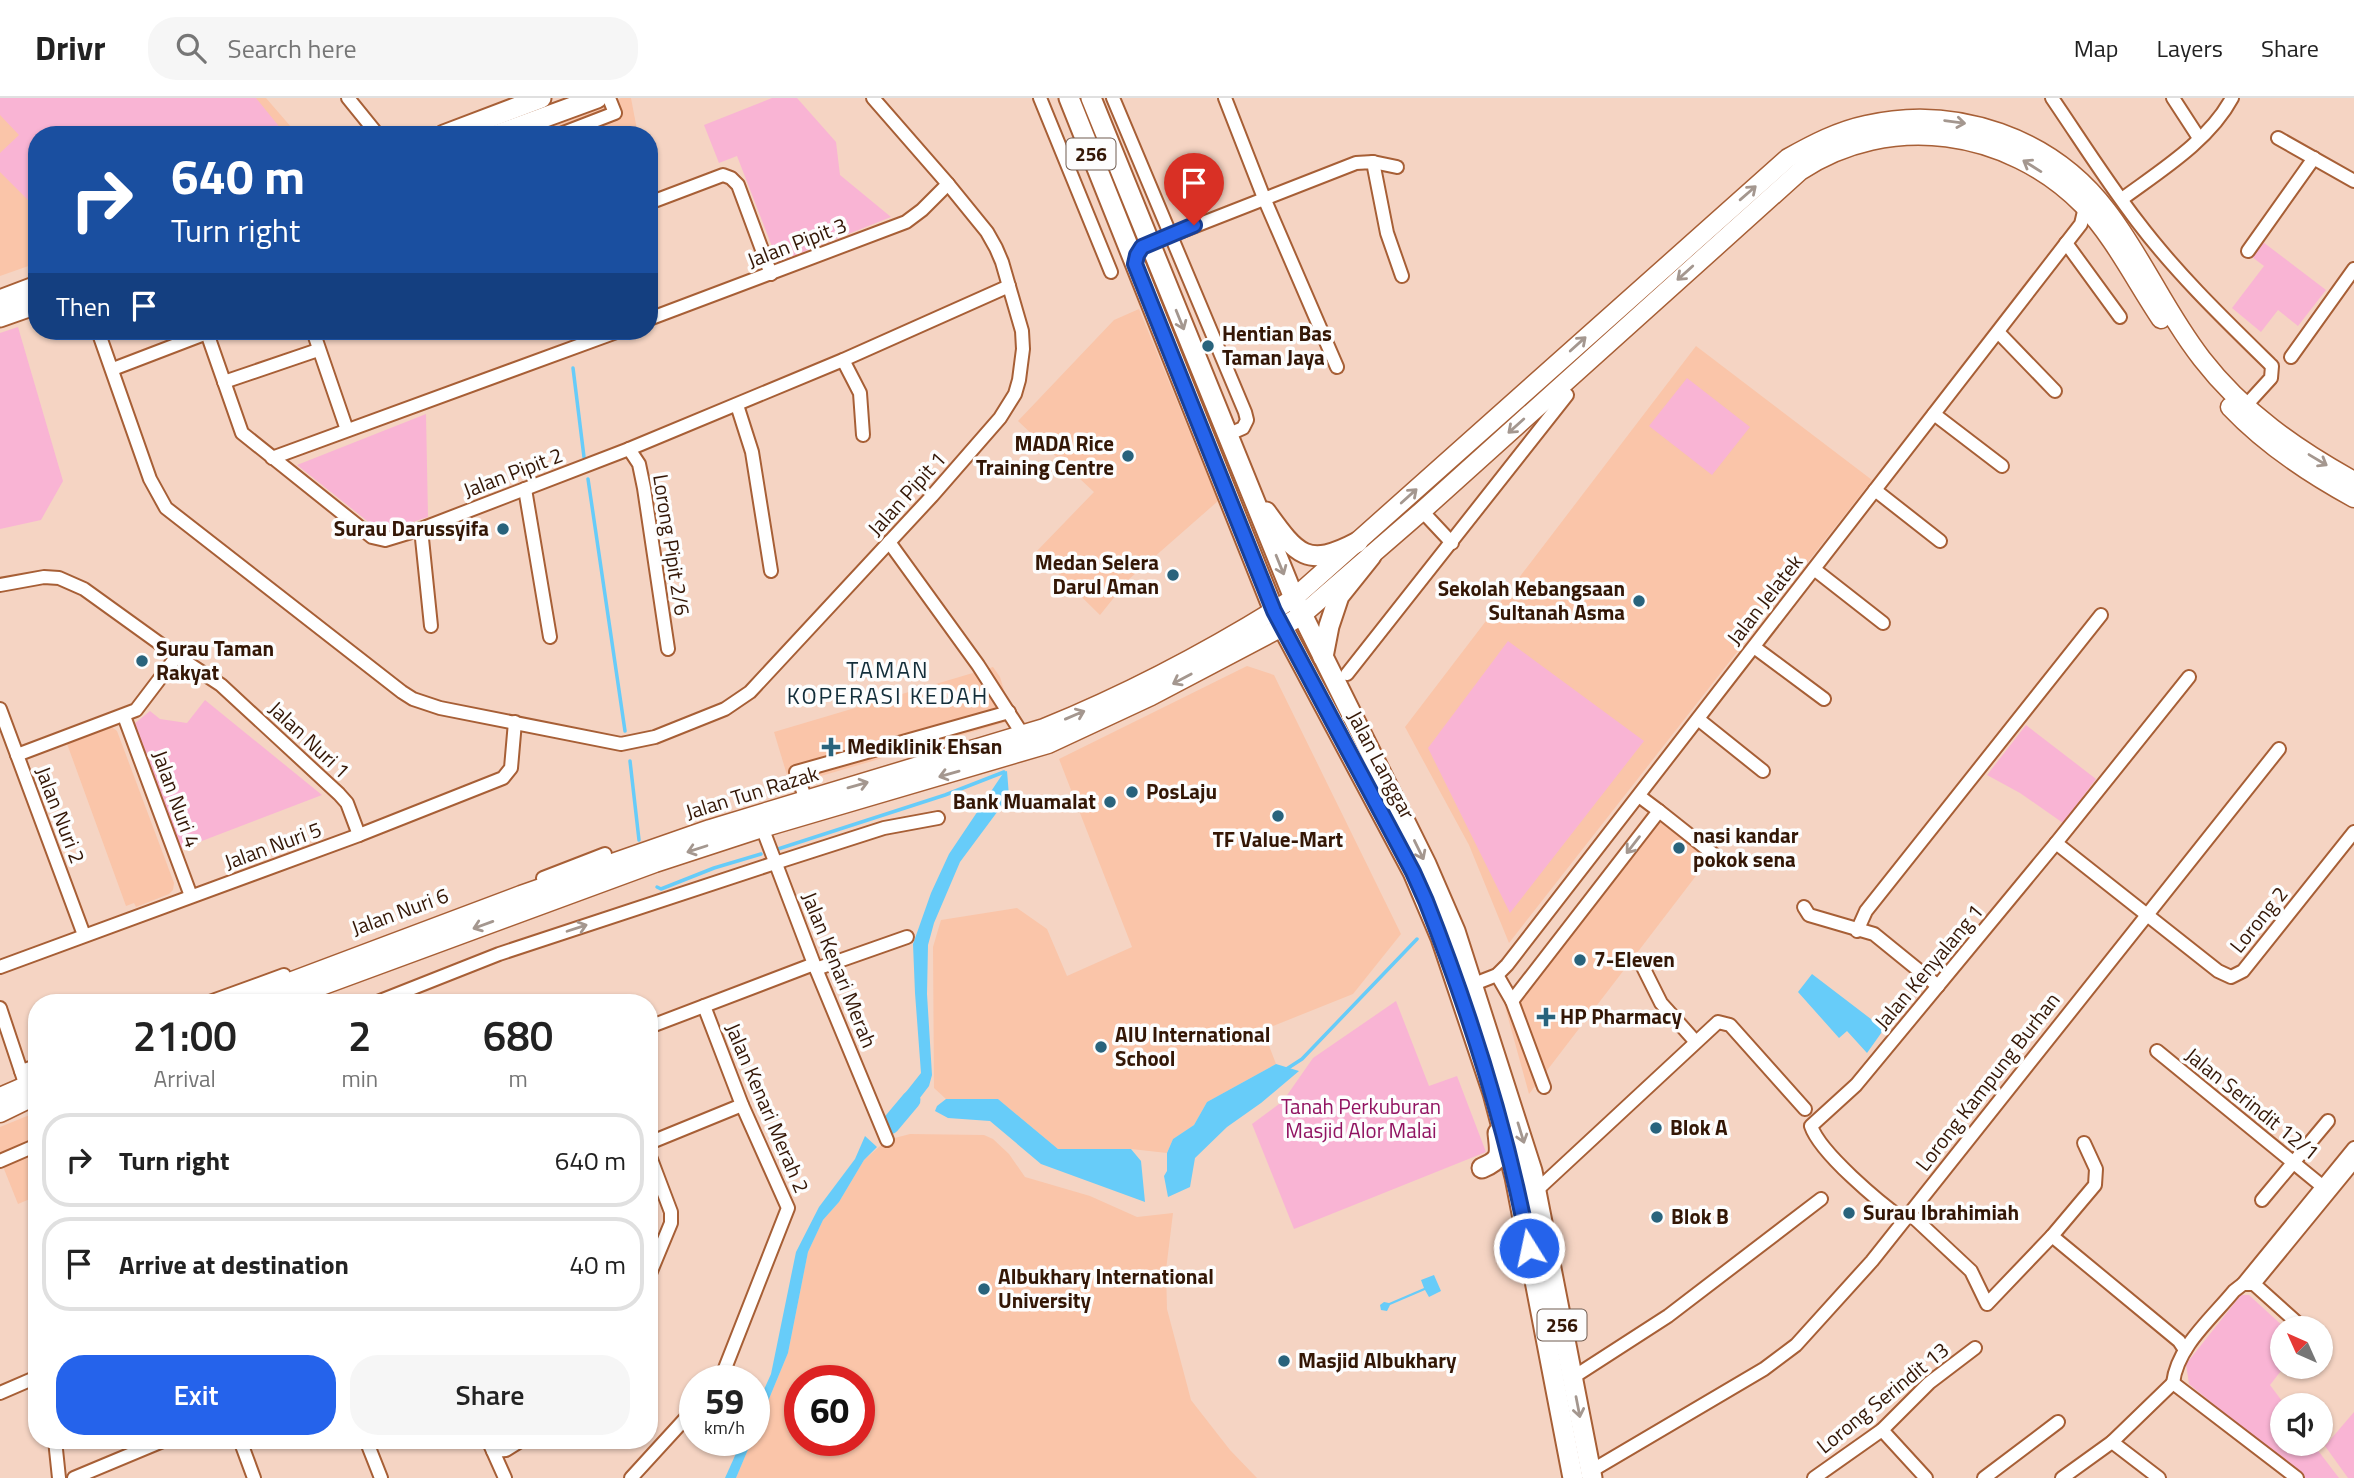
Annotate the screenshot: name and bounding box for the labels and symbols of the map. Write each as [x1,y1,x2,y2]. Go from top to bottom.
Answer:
one-way arrow [1943,115,1966,128]
road number: 256 [1066,138,1116,170]
pin [1164,153,1224,225]
one-way arrow [2022,158,2042,172]
one-way arrow [1738,185,1756,201]
street label: Jalan Pipit 3 [742,208,851,276]
one-way arrow [1677,265,1694,282]
one-way arrow [1174,308,1187,330]
place label: Hentian Bas Taman Jaya [1222,317,1332,373]
one-way arrow [1569,336,1587,352]
marker: Hentian Bas Taman Jaya [1200,338,1216,354]
one-way arrow [1507,418,1525,434]
place label: MADA Rice Training Centre [976,427,1114,483]
street label: Jalan Pipit 2 [458,438,567,506]
street label: Jalan Pipit 1 [859,444,953,543]
marker: MADA Rice Training Centre [1120,448,1136,464]
one-way arrow [2307,454,2327,468]
street label: Lorong Pipit 2/6 [645,472,699,618]
one-way arrow [1400,488,1418,504]
place label: Surau Darussyifa [334,512,489,544]
marker: Surau Darussyifa [495,521,511,537]
place label: Medan Selera Darul Aman [1035,546,1159,602]
street label: Jalan Jelatek [1718,547,1810,652]
one-way arrow [1274,553,1287,575]
marker: Medan Selera Darul Aman [1165,567,1181,583]
place label: Sekolah Kebangsaan Sultanah Asma [1438,572,1625,628]
marker: Sekolah Kebangsaan Sultanah Asma [1631,593,1647,609]
place label: Surau Taman Rakyat [156,632,274,688]
district label: TAMAN KOPERASI KEDAH [787,652,989,713]
marker: Surau Taman Rakyat [134,653,150,669]
one-way arrow [1172,673,1193,687]
street label: Jalan Nuri 1 [262,693,358,786]
street label: Jalan Langgar [1340,704,1424,825]
one-way arrow [1063,708,1085,721]
place label: Mediklinik Ehsan [847,730,1002,762]
marker: Mediklinik Ehsan [821,737,841,757]
street label: Jalan Nuri 4 [145,746,209,852]
street label: Jalan Tun Razak [681,757,822,827]
street label: Jalan Nuri 2 [28,762,94,868]
one-way arrow [939,769,961,782]
place label: PosLaju [1146,775,1217,807]
one-way arrow [847,777,869,790]
marker: PosLaju [1124,784,1140,800]
place label: Bank Muamalat [953,785,1096,817]
marker: Bank Muamalat [1102,794,1118,810]
marker: TF Value-Mart [1270,808,1286,824]
street label: Jalan Nuri 5 [220,813,326,877]
place label: nasi kandar pokok sena [1693,819,1799,875]
place label: TF Value-Mart [1213,823,1344,855]
one-way arrow [1626,835,1641,854]
one-way arrow [1413,839,1427,860]
marker: nasi kandar pokok sena [1671,840,1687,856]
one-way arrow [687,844,709,856]
street label: Jalan Nuri 6 [347,879,453,943]
street label: Lorong 2 [2221,879,2295,960]
street label: Jalan Kenari Merah [794,887,886,1052]
street label: Jalan Kenyalang 1 [1866,896,1990,1036]
one-way arrow [473,920,495,933]
one-way arrow [566,921,588,934]
place label: 7-Eleven [1594,943,1675,975]
marker: 7-Eleven [1572,952,1588,968]
street label: Lorong Kampung Burhan [1907,985,2067,1178]
place label: HP Pharmacy [1560,1000,1682,1032]
marker: HP Pharmacy [1538,1009,1554,1025]
street label: Jalan Kenari Merah 2 [718,1018,818,1198]
place label: AIU International School [1115,1018,1270,1074]
marker: AIU International School [1093,1039,1109,1055]
street label: Jalan Serindit 12/1 [2179,1039,2327,1167]
park label: Tanah Perkuburan Masjid Alor Malai [1281,1090,1441,1146]
place label: Blok A [1670,1111,1728,1143]
marker: Blok A [1648,1120,1664,1136]
one-way arrow [1515,1121,1528,1143]
place label: Surau Ibrahimiah [1863,1196,2019,1228]
place label: Blok B [1671,1200,1729,1232]
marker: Surau Ibrahimiah [1841,1205,1857,1221]
marker: Blok B [1649,1209,1665,1225]
position arrow [1492,1211,1566,1285]
place label: Albukhary International University [998,1260,1214,1316]
marker: Albukhary International University [976,1281,992,1297]
road number: 256 [1538,1310,1586,1340]
north arrow [2270,1316,2333,1379]
street label: Lorong Serindit 13 [1809,1334,1955,1461]
place label: Masjid Albukhary [1298,1344,1457,1376]
marker: Masjid Albukhary [1276,1353,1292,1369]
speed limit sign: 60 [784,1365,875,1456]
one-way arrow [1571,1395,1585,1418]

